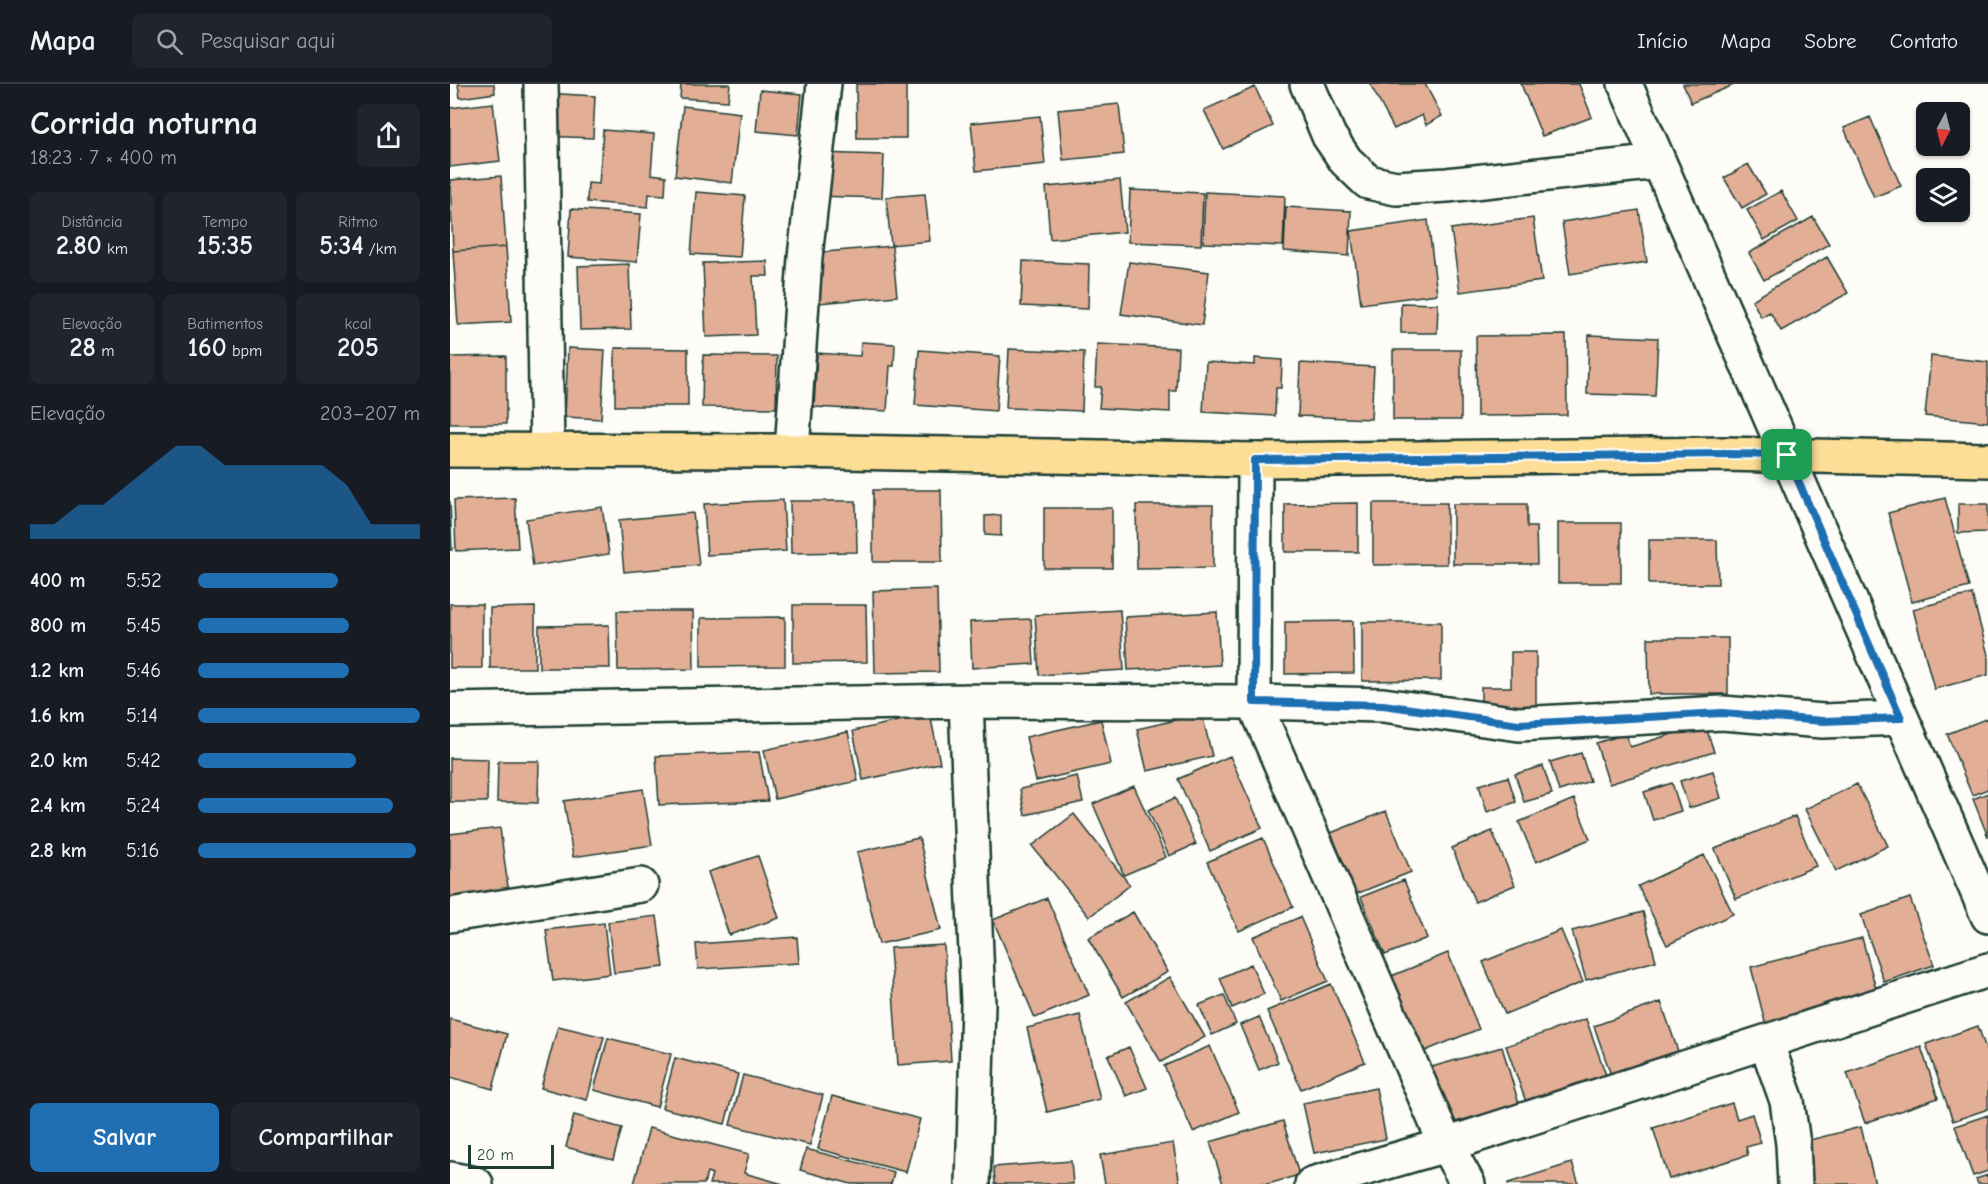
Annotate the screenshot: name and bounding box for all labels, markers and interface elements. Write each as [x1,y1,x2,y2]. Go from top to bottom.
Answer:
search box [132,14,552,68]
text: Mapa [30,25,96,57]
icon: search [153,25,186,58]
text: Pesquisar aqui [201,28,335,54]
text: Início [1637,29,1688,53]
text: Mapa [1721,29,1771,53]
text: Sobre [1804,29,1857,53]
text: Contato [1890,29,1958,53]
north arrow [1916,102,1970,156]
map controls [1916,102,1970,222]
text: Corrida noturna [30,104,258,142]
button: share [357,104,420,167]
text: 18:23 · 7 × 400 m [30,146,177,169]
button: layers [1916,168,1970,222]
text: Distância [61,213,123,231]
text: Tempo [202,213,248,231]
text: Ritmo [338,213,378,231]
text: 2.80 [56,231,102,261]
text: 15:35 [197,231,253,261]
text: 5:34 [319,231,363,261]
text: km [102,240,128,258]
text: /km [363,240,397,258]
text: Elevação [62,315,122,333]
text: Batimentos [187,315,263,333]
text: kcal [345,315,371,333]
text: 28 [70,333,96,363]
text: 160 [188,333,227,363]
text: 205 [337,333,379,363]
text: m [96,342,114,360]
text: bpm [227,342,262,360]
text: Elevação [30,402,105,425]
text: 203–207 m [320,402,420,425]
pin [1761,429,1812,480]
icon: arrive [1770,438,1803,471]
text: 400 m [30,569,85,592]
text: 5:52 [126,569,162,592]
text: 800 m [30,614,86,637]
text: 5:45 [126,614,161,637]
text: 1.2 km [30,659,84,682]
text: 5:46 [126,659,161,682]
text: 1.6 km [30,704,85,727]
text: 5:14 [126,704,158,727]
text: 2.0 km [30,749,88,772]
text: 5:42 [126,749,161,772]
text: 2.4 km [30,794,86,817]
text: 5:24 [126,794,161,817]
text: 2.8 km [30,839,87,862]
text: 5:16 [126,839,159,862]
button: Salvar [30,1103,219,1172]
button: Compartilhar [231,1103,420,1172]
scale bar [468,1142,554,1170]
text: 20 m [477,1146,514,1164]

